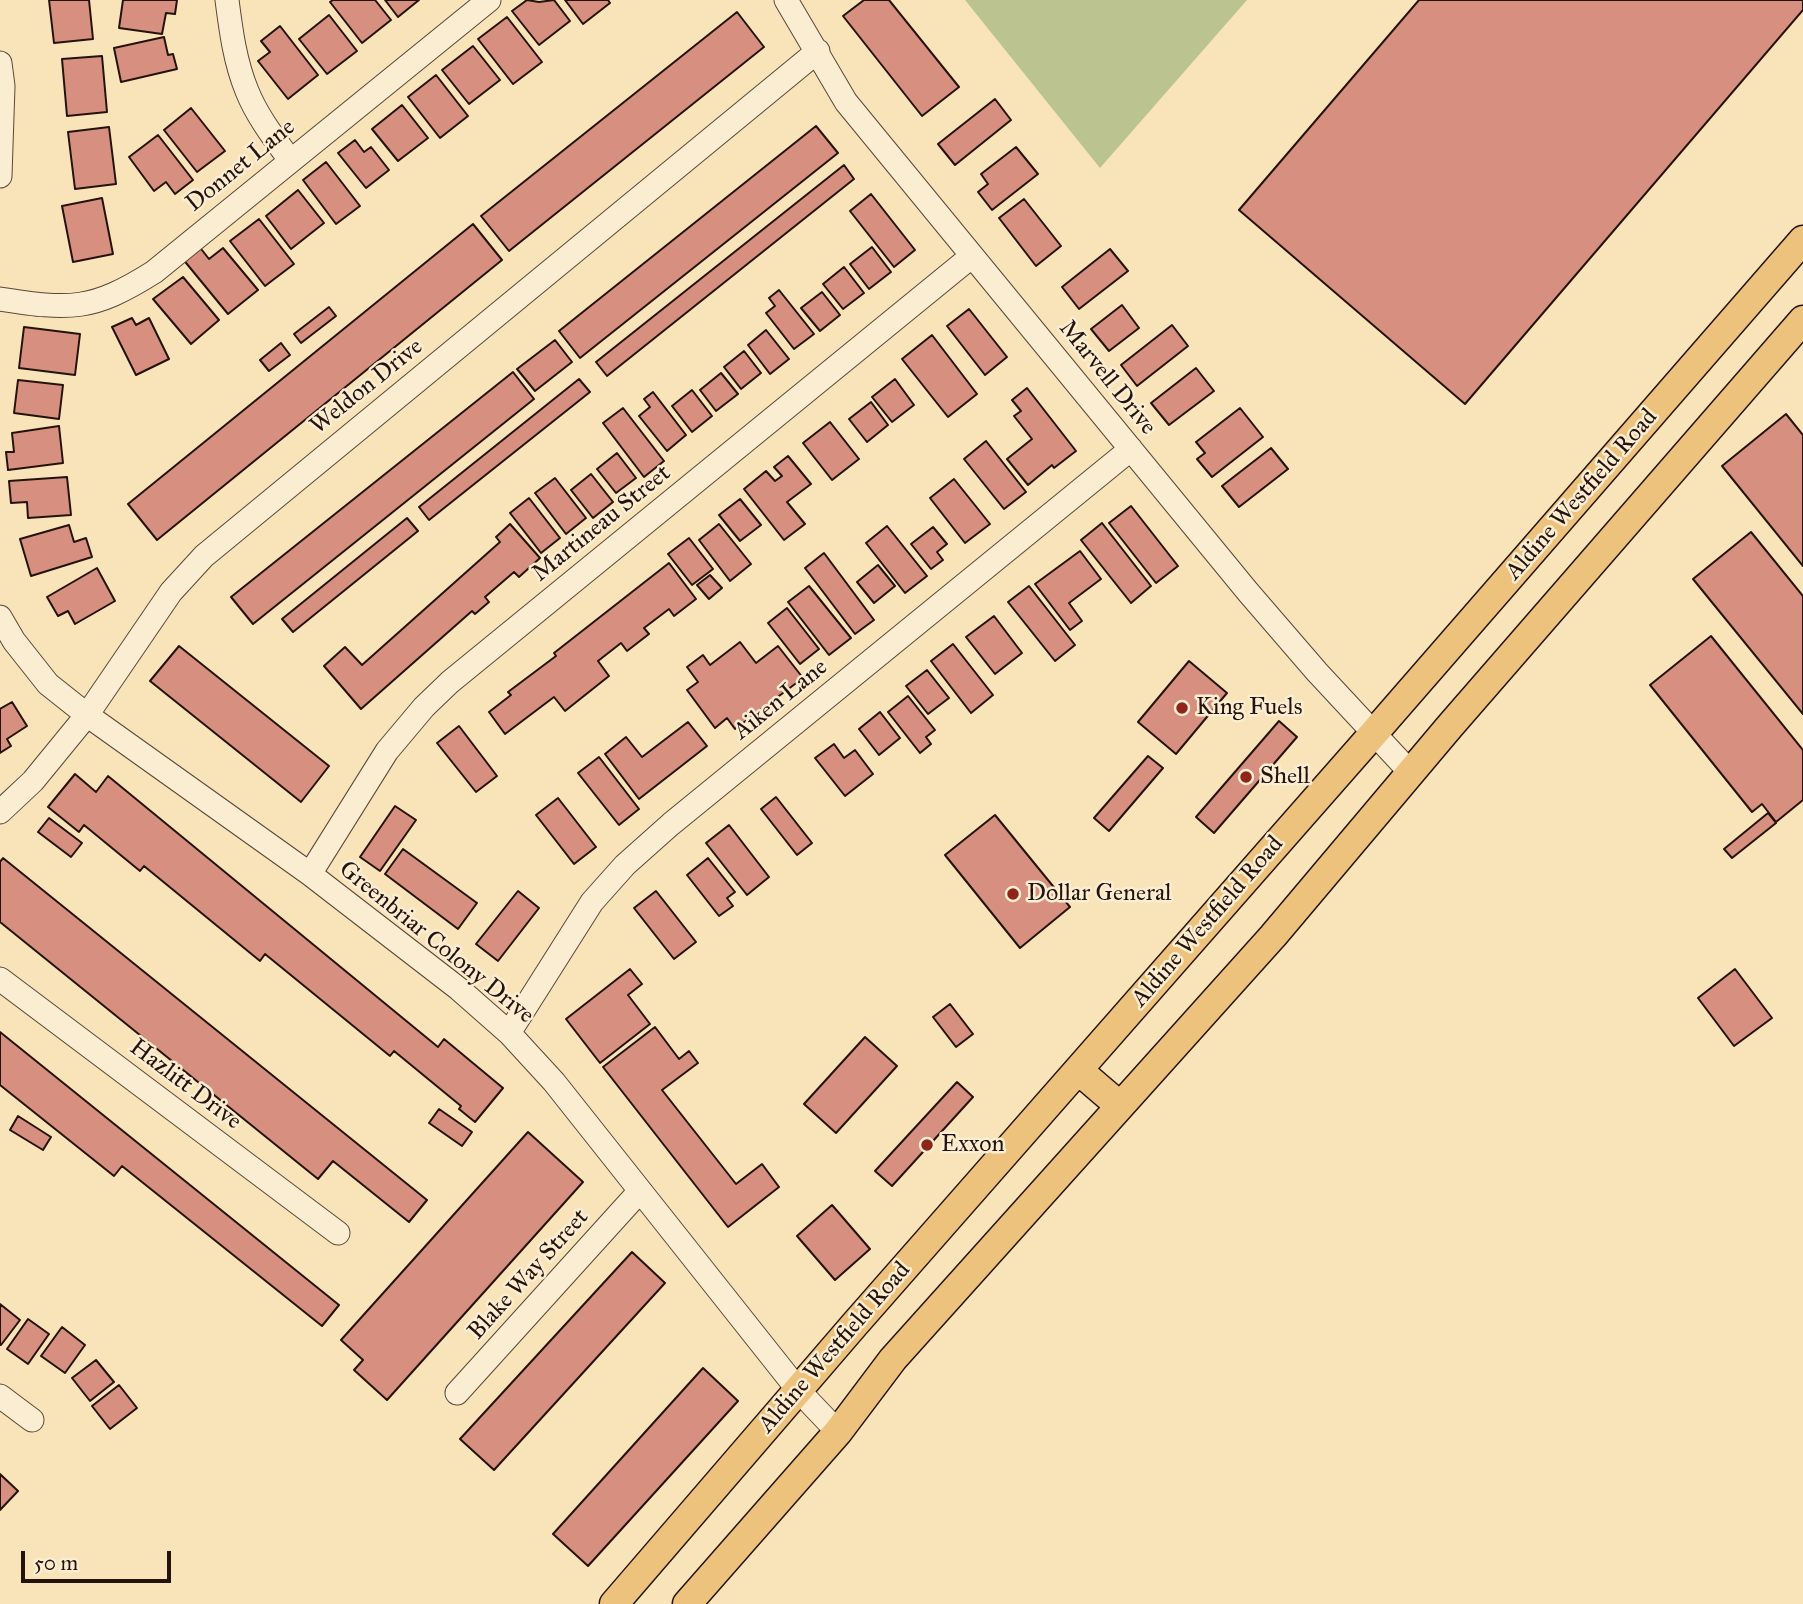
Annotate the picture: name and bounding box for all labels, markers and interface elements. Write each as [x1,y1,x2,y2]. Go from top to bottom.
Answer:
street label: Donnet Lane [181,113,301,219]
street label: Marvell Drive [1052,315,1162,441]
street label: Weldon Drive [305,333,429,441]
street label: Aldine Westfield Road [1500,404,1664,586]
street label: Martineau Street [527,459,677,589]
street label: Aiken Lane [728,653,834,747]
place label: King Fuels [1196,694,1302,722]
marker: King Fuels [1174,700,1190,716]
place label: Shell [1260,763,1310,791]
marker: Shell [1238,769,1254,785]
street label: Aldine Westfield Road [1126,831,1290,1013]
street label: Greenbriar Colony Drive [333,856,539,1030]
place label: Dollar General [1027,880,1172,908]
marker: Dollar General [1005,886,1021,902]
street label: Hazlitt Drive [123,1034,247,1136]
place label: Exxon [941,1131,1005,1159]
marker: Exxon [919,1137,935,1153]
street label: Blake Way Street [463,1204,595,1346]
street label: Aldine Westfield Road [753,1257,917,1439]
scale bar [24,1538,175,1582]
text: 50 m [34,1550,78,1576]

